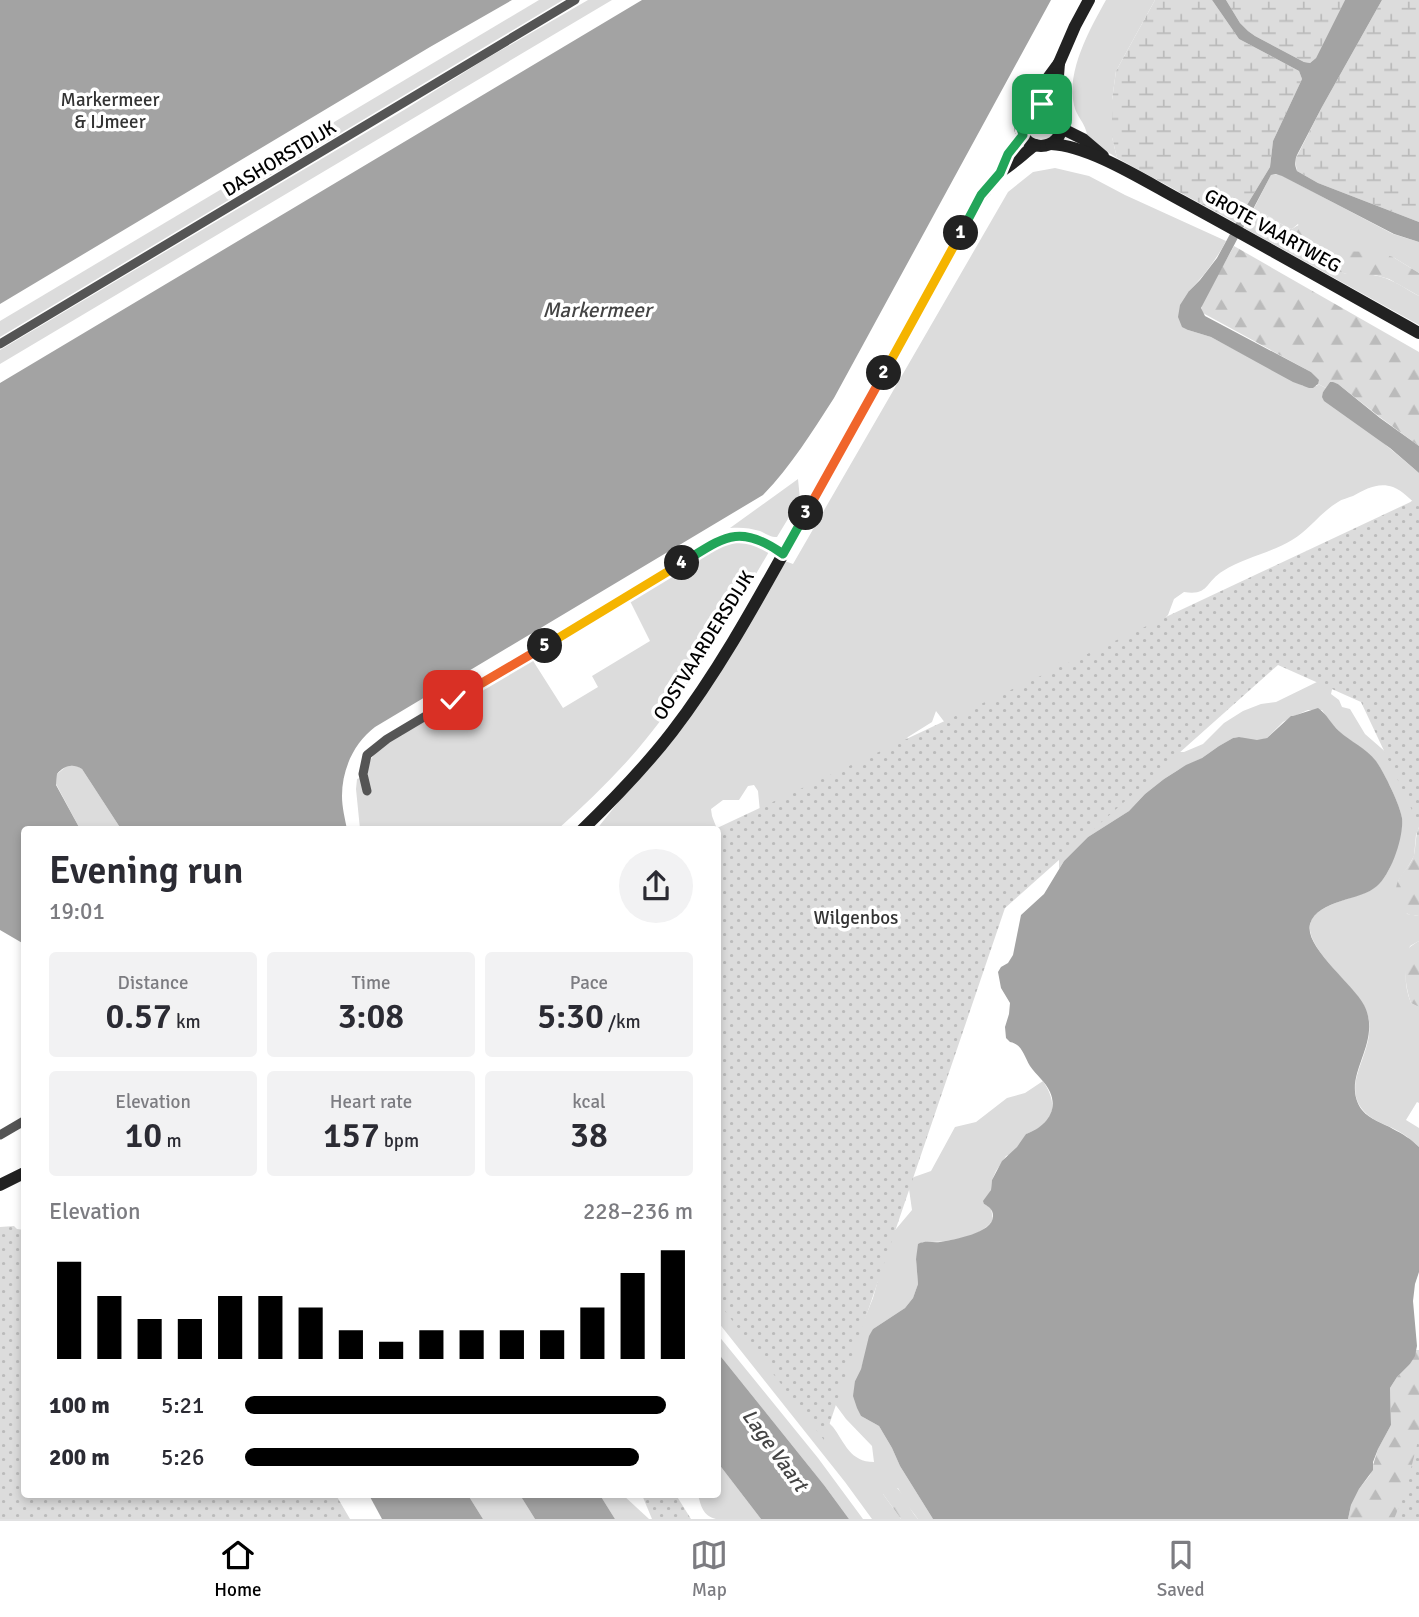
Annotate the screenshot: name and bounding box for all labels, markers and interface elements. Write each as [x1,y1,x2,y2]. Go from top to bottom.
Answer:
pin [1012,74,1072,134]
icon: arrive [1023,85,1061,123]
park label: Markermeer & IJmeer [61,88,159,134]
street label: DASHORSTDIJK [218,115,341,202]
street label: GROTE VAARTWEG [1200,183,1345,278]
pin: 1 [944,216,978,250]
text: 1 [955,220,966,244]
water label: Markermeer [542,297,655,323]
pin: 2 [866,356,902,390]
text: 2 [878,360,889,384]
pin: 3 [788,496,824,530]
text: 3 [800,500,811,524]
pin: 4 [664,546,700,580]
text: 4 [676,550,687,574]
street label: OOSTVAARDERSDIJK [648,566,760,725]
pin: 5 [528,628,562,664]
text: 5 [539,633,550,657]
pin [423,670,483,730]
icon: check [434,681,472,719]
text: Evening run [49,847,243,894]
button: share [619,849,693,923]
text: 19:01 [49,897,105,926]
park label: Wilgenbos [814,906,898,930]
text: Distance [118,971,188,995]
text: Time [351,971,391,995]
text: Pace [570,971,608,995]
text: 0.57 [105,995,172,1038]
text: 3:08 [338,995,404,1038]
text: 5:30 [537,995,604,1038]
text: km [172,1010,201,1034]
text: /km [604,1010,641,1034]
text: Elevation [115,1090,191,1114]
text: Heart rate [330,1090,412,1114]
text: kcal [572,1090,606,1114]
text: 10 [124,1114,162,1157]
text: 157 [323,1114,380,1157]
text: 38 [570,1114,608,1157]
text: m [162,1129,182,1153]
text: bpm [380,1129,419,1153]
text: Elevation [49,1197,141,1226]
text: 228–236 m [583,1197,693,1226]
text: 100 m [49,1391,110,1420]
text: 5:21 [161,1391,204,1420]
water label: Lage Vaart [736,1404,815,1498]
text: 200 m [49,1443,110,1472]
text: 5:26 [161,1443,204,1472]
tab: Home [214,1536,262,1602]
tab: Map [690,1536,728,1602]
tab: Saved [1157,1536,1205,1602]

